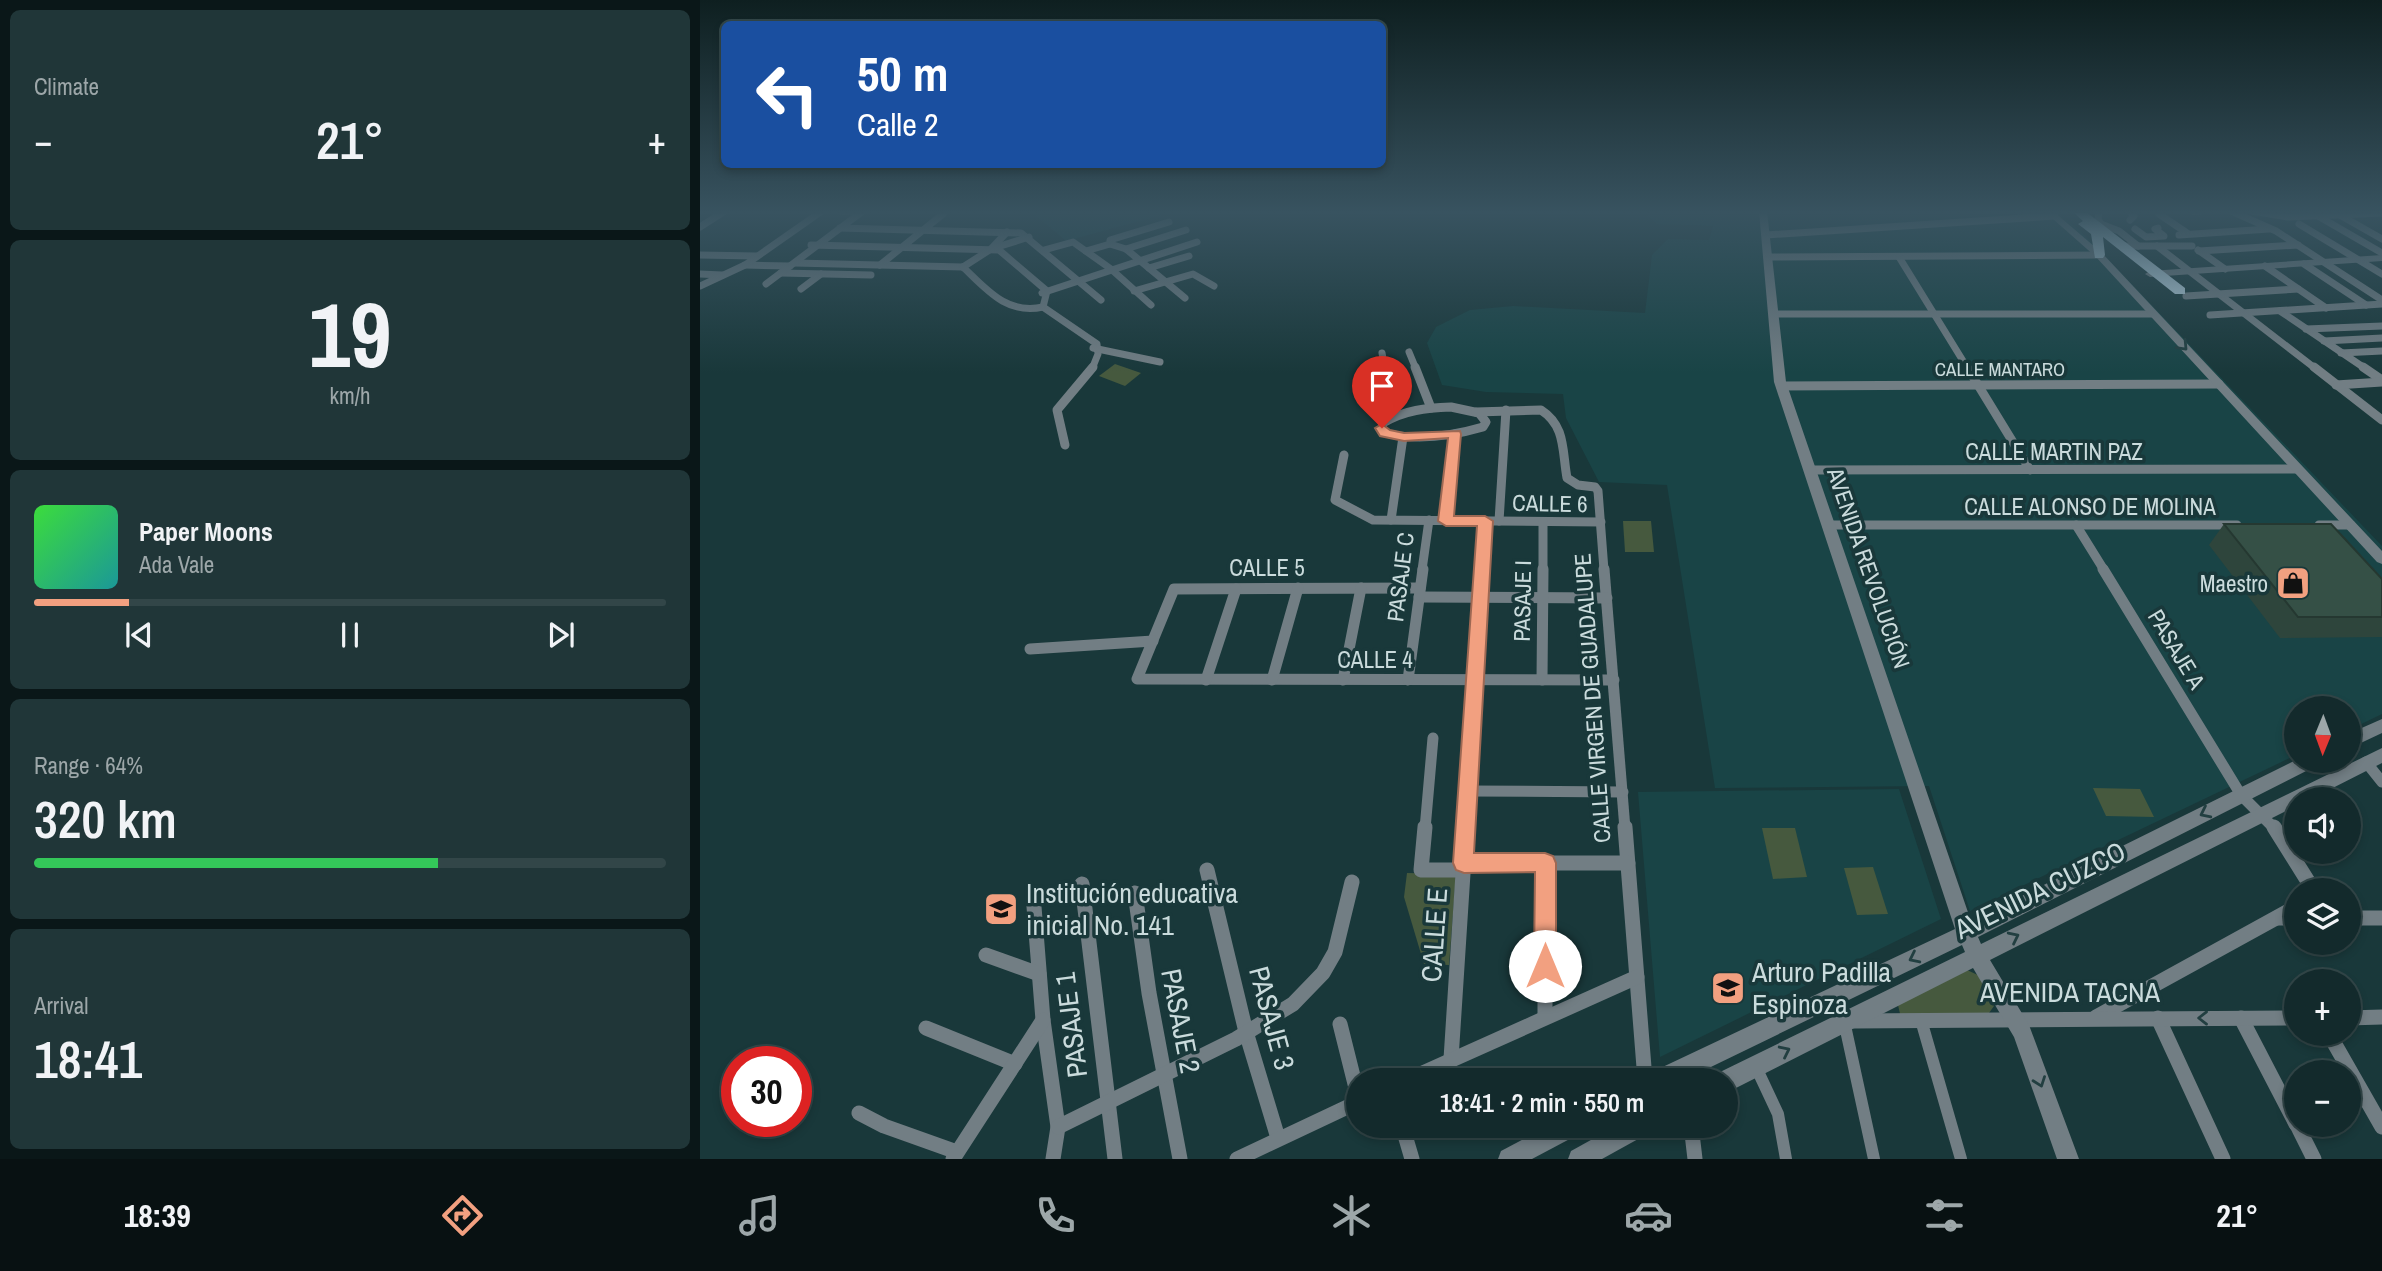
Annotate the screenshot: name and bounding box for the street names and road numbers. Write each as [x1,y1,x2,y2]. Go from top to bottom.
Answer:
street label: CALLE MANTARO [1935,356,2065,382]
street label: CALLE MARTIN PAZ [1965,436,2143,467]
street label: AVENIDA REVOLUCIÓN [1820,463,1918,672]
street label: CALLE 6 [1512,487,1588,519]
street label: CALLE ALONSO DE MOLINA [1964,491,2216,522]
street label: PASAJE C [1379,531,1421,623]
street label: CALLE 5 [1229,552,1305,583]
street label: CALLE VIRGEN DE GUADALUPE [1566,552,1618,844]
street label: PASAJE I [1506,560,1538,642]
street label: PASAJE A [2141,603,2213,695]
street label: CALLE 4 [1337,644,1413,675]
street label: AVENIDA CUZCO [1947,832,2132,948]
street label: CALLE E [1412,887,1456,983]
street label: PASAJE 3 [1240,962,1304,1074]
street label: PASAJE 2 [1152,966,1210,1076]
street label: PASAJE 1 [1046,970,1096,1080]
street label: AVENIDA TACNA [1979,973,2161,1011]

